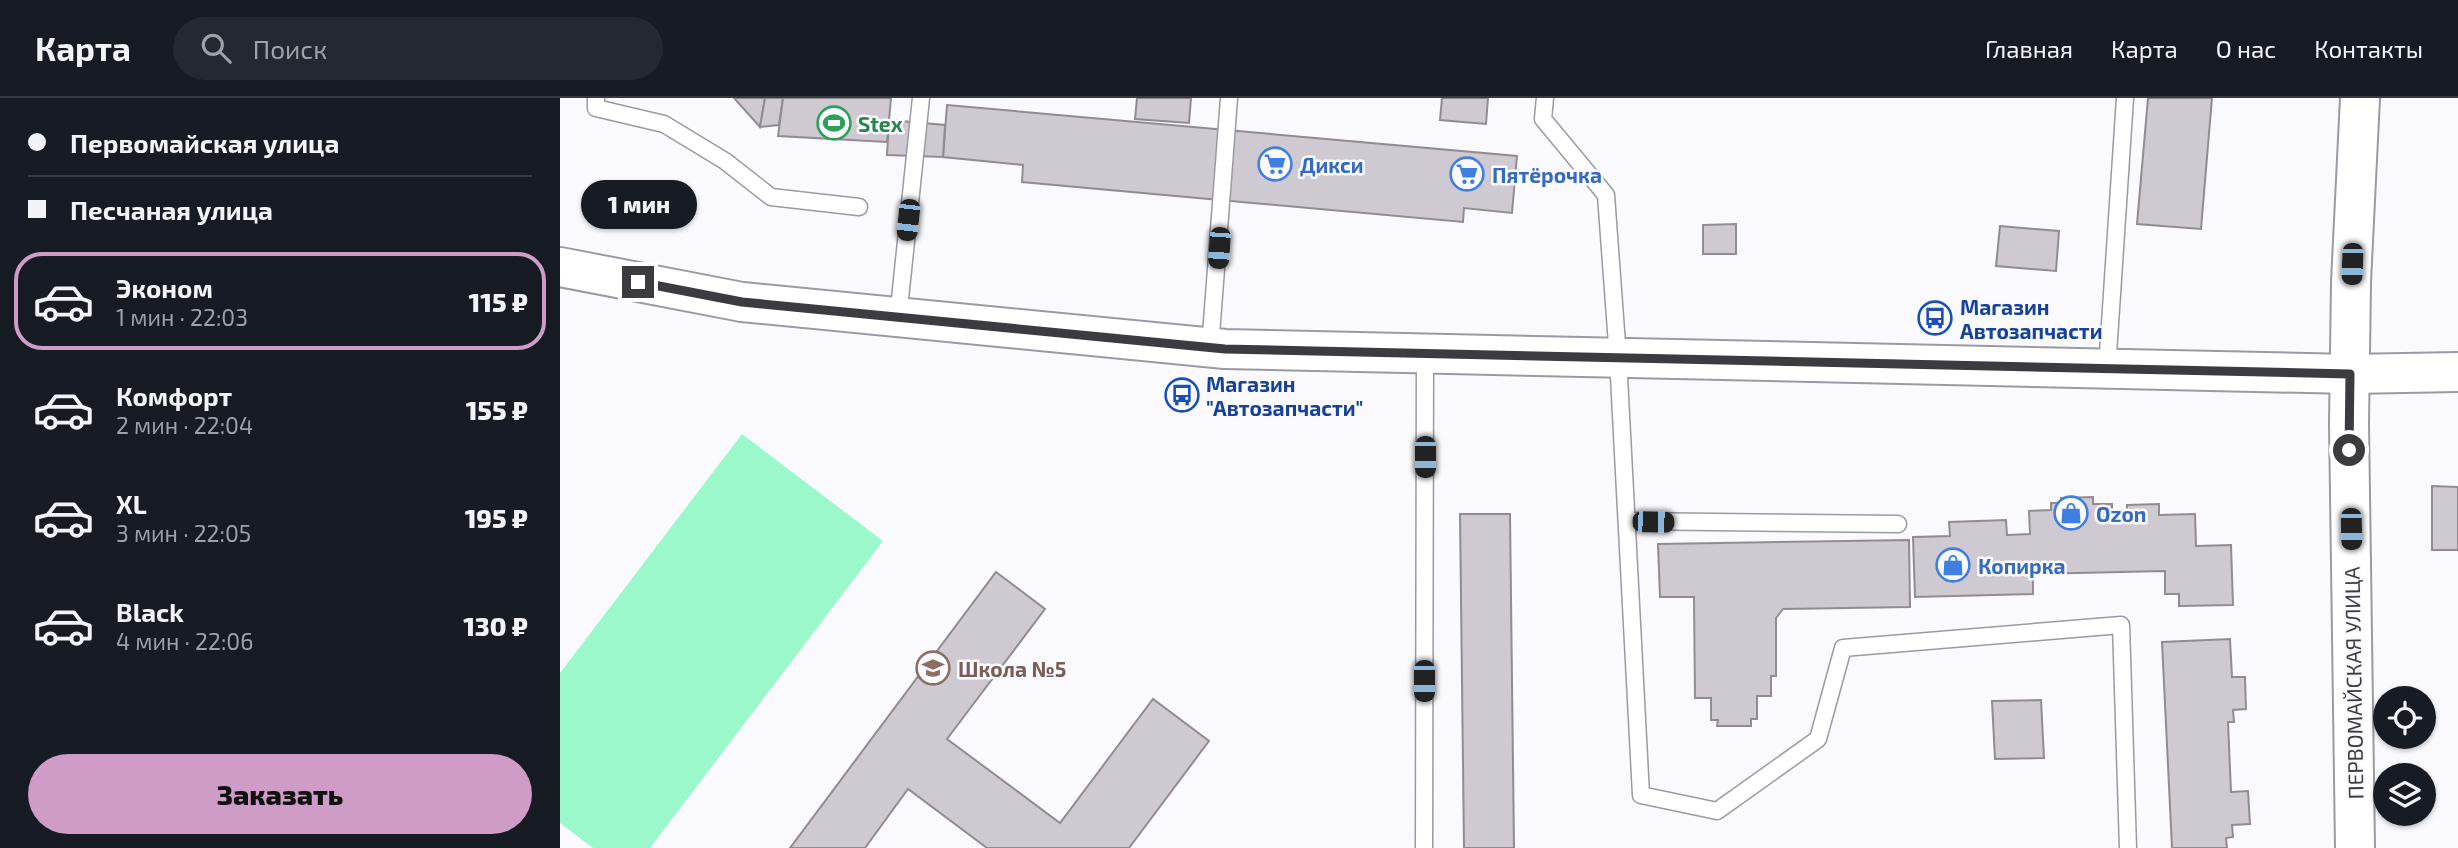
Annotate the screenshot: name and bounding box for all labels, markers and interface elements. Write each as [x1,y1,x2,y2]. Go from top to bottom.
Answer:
search box [173,17,663,80]
text: Карта [35,28,131,68]
icon: search [197,29,235,67]
text: Поиск [253,33,327,64]
text: Главная [1985,34,2073,63]
text: Карта [2111,34,2178,63]
text: О нас [2216,34,2276,63]
text: Контакты [2314,34,2423,63]
sports icon: Stex [815,104,853,142]
place label: Stex [858,111,903,136]
text: Первомайская улица [70,127,339,158]
supermarket icon: Дикси [1256,145,1294,183]
place label: Дикси [1300,152,1364,177]
supermarket icon: Пятёрочка [1448,155,1486,193]
place label: Пятёрочка [1492,162,1602,187]
callout: 1 мин [580,180,696,230]
text: 1 мин [608,190,670,218]
text: Песчаная улица [70,194,273,225]
car [896,198,921,242]
car [1208,226,1231,270]
car [2341,243,2364,285]
route end [622,266,654,298]
icon: car [32,270,95,333]
text: Эконом [116,272,213,303]
text: 115 ₽ [469,286,528,317]
place label: Магазин Автозапчасти [1960,294,2102,343]
bus stop icon: Магазин Автозапчасти [1916,299,1954,337]
text: 1 мин · 22:03 [116,303,248,331]
place label: Магазин "Автозапчасти" [1206,371,1363,420]
bus stop icon: Магазин "Автозапчасти" [1163,376,1201,414]
icon: car [32,378,95,441]
text: Комфорт [116,380,232,411]
text: 155 ₽ [466,394,528,425]
text: 2 мин · 22:04 [116,411,253,439]
route start [2333,434,2365,466]
car [1415,436,1436,478]
icon: car [32,486,95,549]
text: XL [116,488,147,519]
shop icon: Ozon [2052,494,2090,532]
place label: Ozon [2096,501,2146,526]
text: 195 ₽ [465,502,528,533]
car [2341,508,2362,550]
car [1632,511,1675,533]
text: 3 мин · 22:05 [116,519,251,547]
shop icon: Копирка [1934,546,1972,584]
place label: Копирка [1978,553,2066,578]
street label: ПЕРВОМАЙСКАЯ УЛИЦА [2338,566,2368,800]
icon: car [32,594,95,657]
text: Black [116,596,184,627]
text: 130 ₽ [463,610,528,641]
text: 4 мин · 22:06 [116,627,253,655]
school or university icon: Школа №5 [914,649,952,687]
place label: Школа №5 [958,656,1066,681]
car [1414,660,1435,702]
map controls [2373,686,2436,826]
button: locate [2373,686,2436,749]
button: Заказать [28,754,532,834]
button: layers [2373,763,2436,826]

